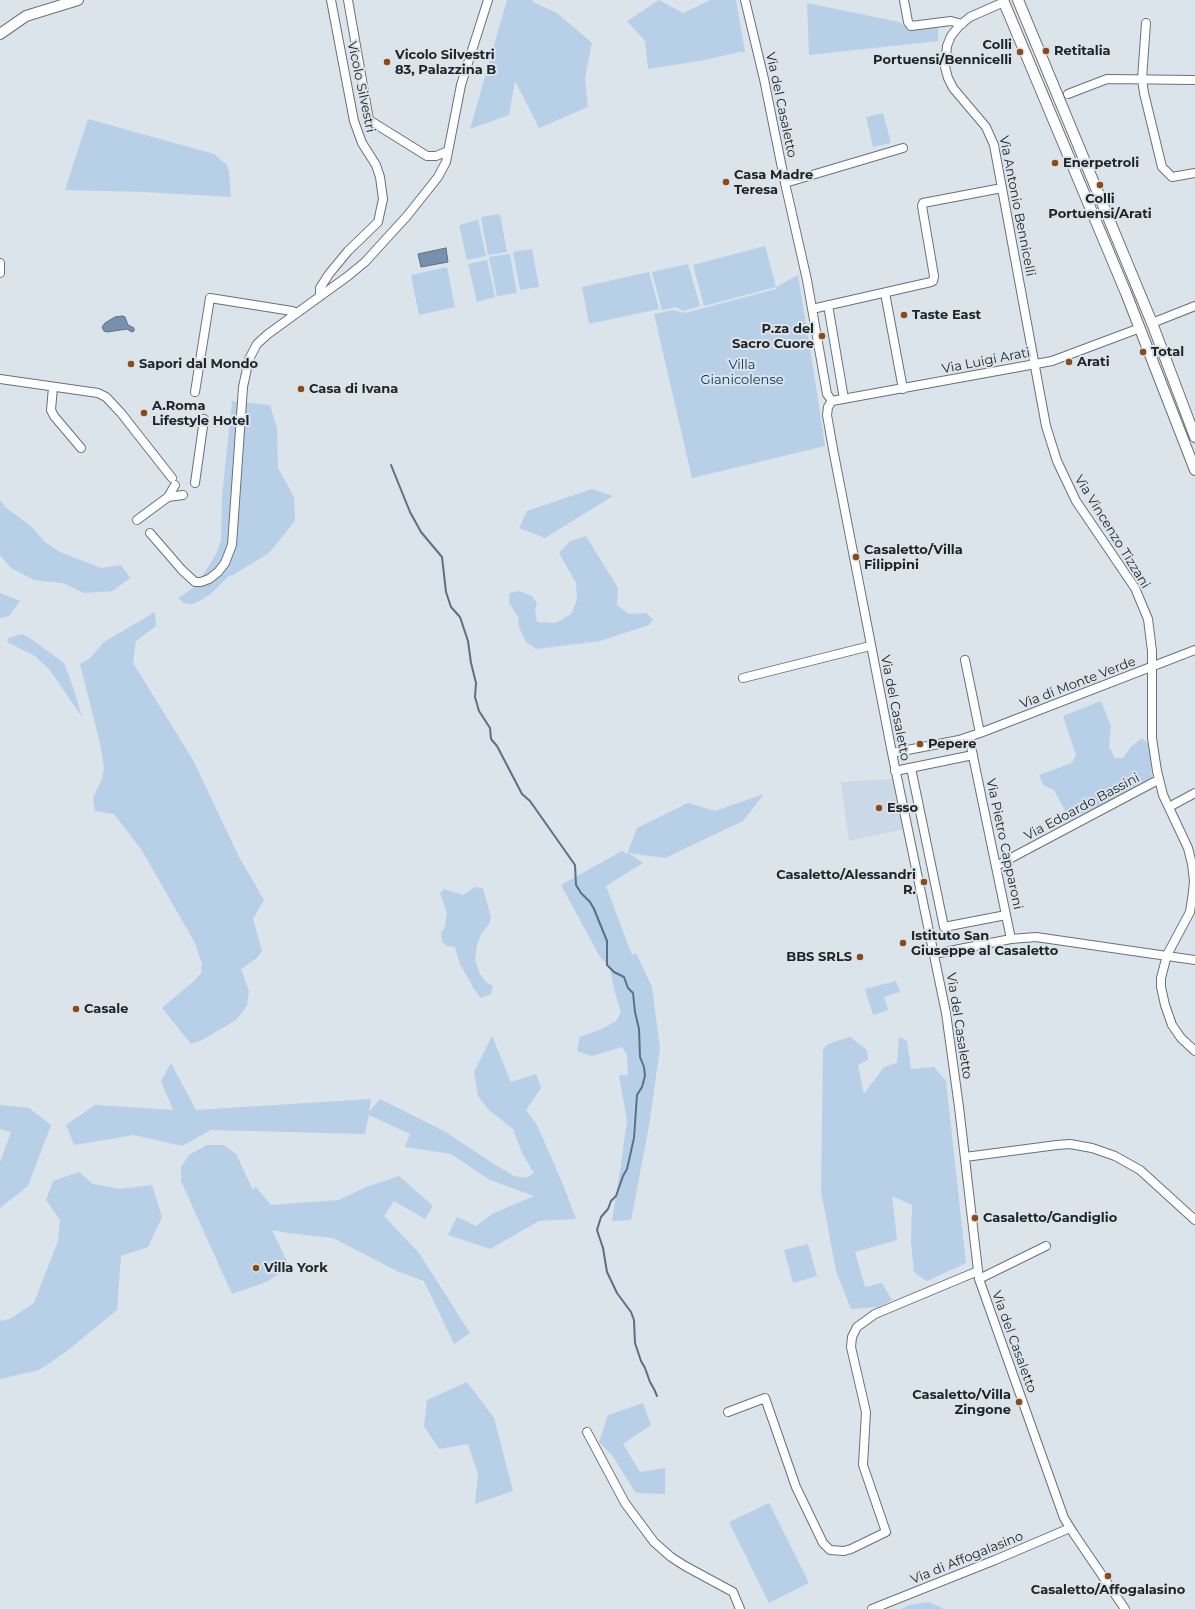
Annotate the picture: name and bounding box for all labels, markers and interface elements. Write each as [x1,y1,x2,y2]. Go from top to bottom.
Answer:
place label: Colli Portuensi/Bennicelli [873,37,1012,68]
street label: Vicolo Silvestri [344,40,378,134]
place label: Retitalia [1054,43,1111,59]
marker: Retitalia [1041,46,1051,56]
place label: Vicolo Silvestri 83, Palazzina B [395,47,496,78]
marker: Colli Portuensi/Bennicelli [1015,47,1025,57]
street label: Via del Casaletto [762,51,800,159]
marker: Vicolo Silvestri 83, Palazzina B [382,57,392,67]
street label: Via Antonio Bennicelli [996,134,1038,278]
place label: Enerpetroli [1063,155,1139,171]
marker: Enerpetroli [1050,158,1060,168]
place label: Casa Madre Teresa [734,167,813,198]
marker: Casa Madre Teresa [721,177,731,187]
marker: Colli Portuensi/Arati [1095,180,1105,190]
place label: Colli Portuensi/Arati [1048,191,1152,222]
place label: Taste East [912,307,981,323]
marker: Taste East [899,310,909,320]
place label: P.za del Sacro Cuore [732,321,814,352]
marker: P.za del Sacro Cuore [817,331,827,341]
place label: Total [1151,344,1184,360]
street label: Via Luigi Arati [941,345,1031,377]
marker: Total [1138,347,1148,357]
place label: Arati [1077,354,1110,370]
place label: Sapori dal Mondo [139,356,258,372]
park label: Villa Gianicolense [700,357,784,388]
marker: Arati [1064,357,1074,367]
marker: Sapori dal Mondo [126,359,136,369]
place label: Casa di Ivana [309,381,398,397]
marker: Casa di Ivana [296,384,306,394]
place label: A.Roma Lifestyle Hotel [152,398,249,429]
marker: A.Roma Lifestyle Hotel [139,408,149,418]
street label: Via Vincenzo Tizzani [1071,472,1153,592]
place label: Casaletto/Villa Filippini [864,542,963,573]
marker: Casaletto/Villa Filippini [851,552,861,562]
street label: Via del Casaletto [877,654,913,762]
street label: Via di Monte Verde [1018,654,1138,712]
place label: Pepere [928,736,976,752]
marker: Pepere [915,739,925,749]
street label: Via Edoardo Bassini [1022,770,1142,844]
street label: Via Pietro Capparoni [982,777,1026,911]
place label: Esso [887,800,918,816]
marker: Esso [874,803,884,813]
place label: Casaletto/Alessandri R. [776,867,916,898]
marker: Casaletto/Alessandri R. [919,877,929,887]
place label: Istituto San Giuseppe al Casaletto [911,928,1058,959]
marker: Istituto San Giuseppe al Casaletto [898,938,908,948]
place label: BBS SRLS [786,949,852,965]
marker: BBS SRLS [855,952,865,962]
street label: Via del Casaletto [943,972,975,1080]
place label: Casale [84,1001,128,1017]
marker: Casale [71,1004,81,1014]
place label: Casaletto/Gandiglio [983,1210,1117,1226]
marker: Casaletto/Gandiglio [970,1213,980,1223]
place label: Villa York [264,1260,328,1276]
marker: Villa York [251,1263,261,1273]
street label: Via del Casaletto [988,1289,1040,1395]
place label: Casaletto/Villa Zingone [912,1387,1011,1418]
marker: Casaletto/Villa Zingone [1014,1397,1024,1407]
street label: Via di Affogalasino [909,1528,1025,1588]
marker: Casaletto/Affogalasino [1103,1571,1113,1581]
place label: Casaletto/Affogalasino [1031,1582,1185,1598]

